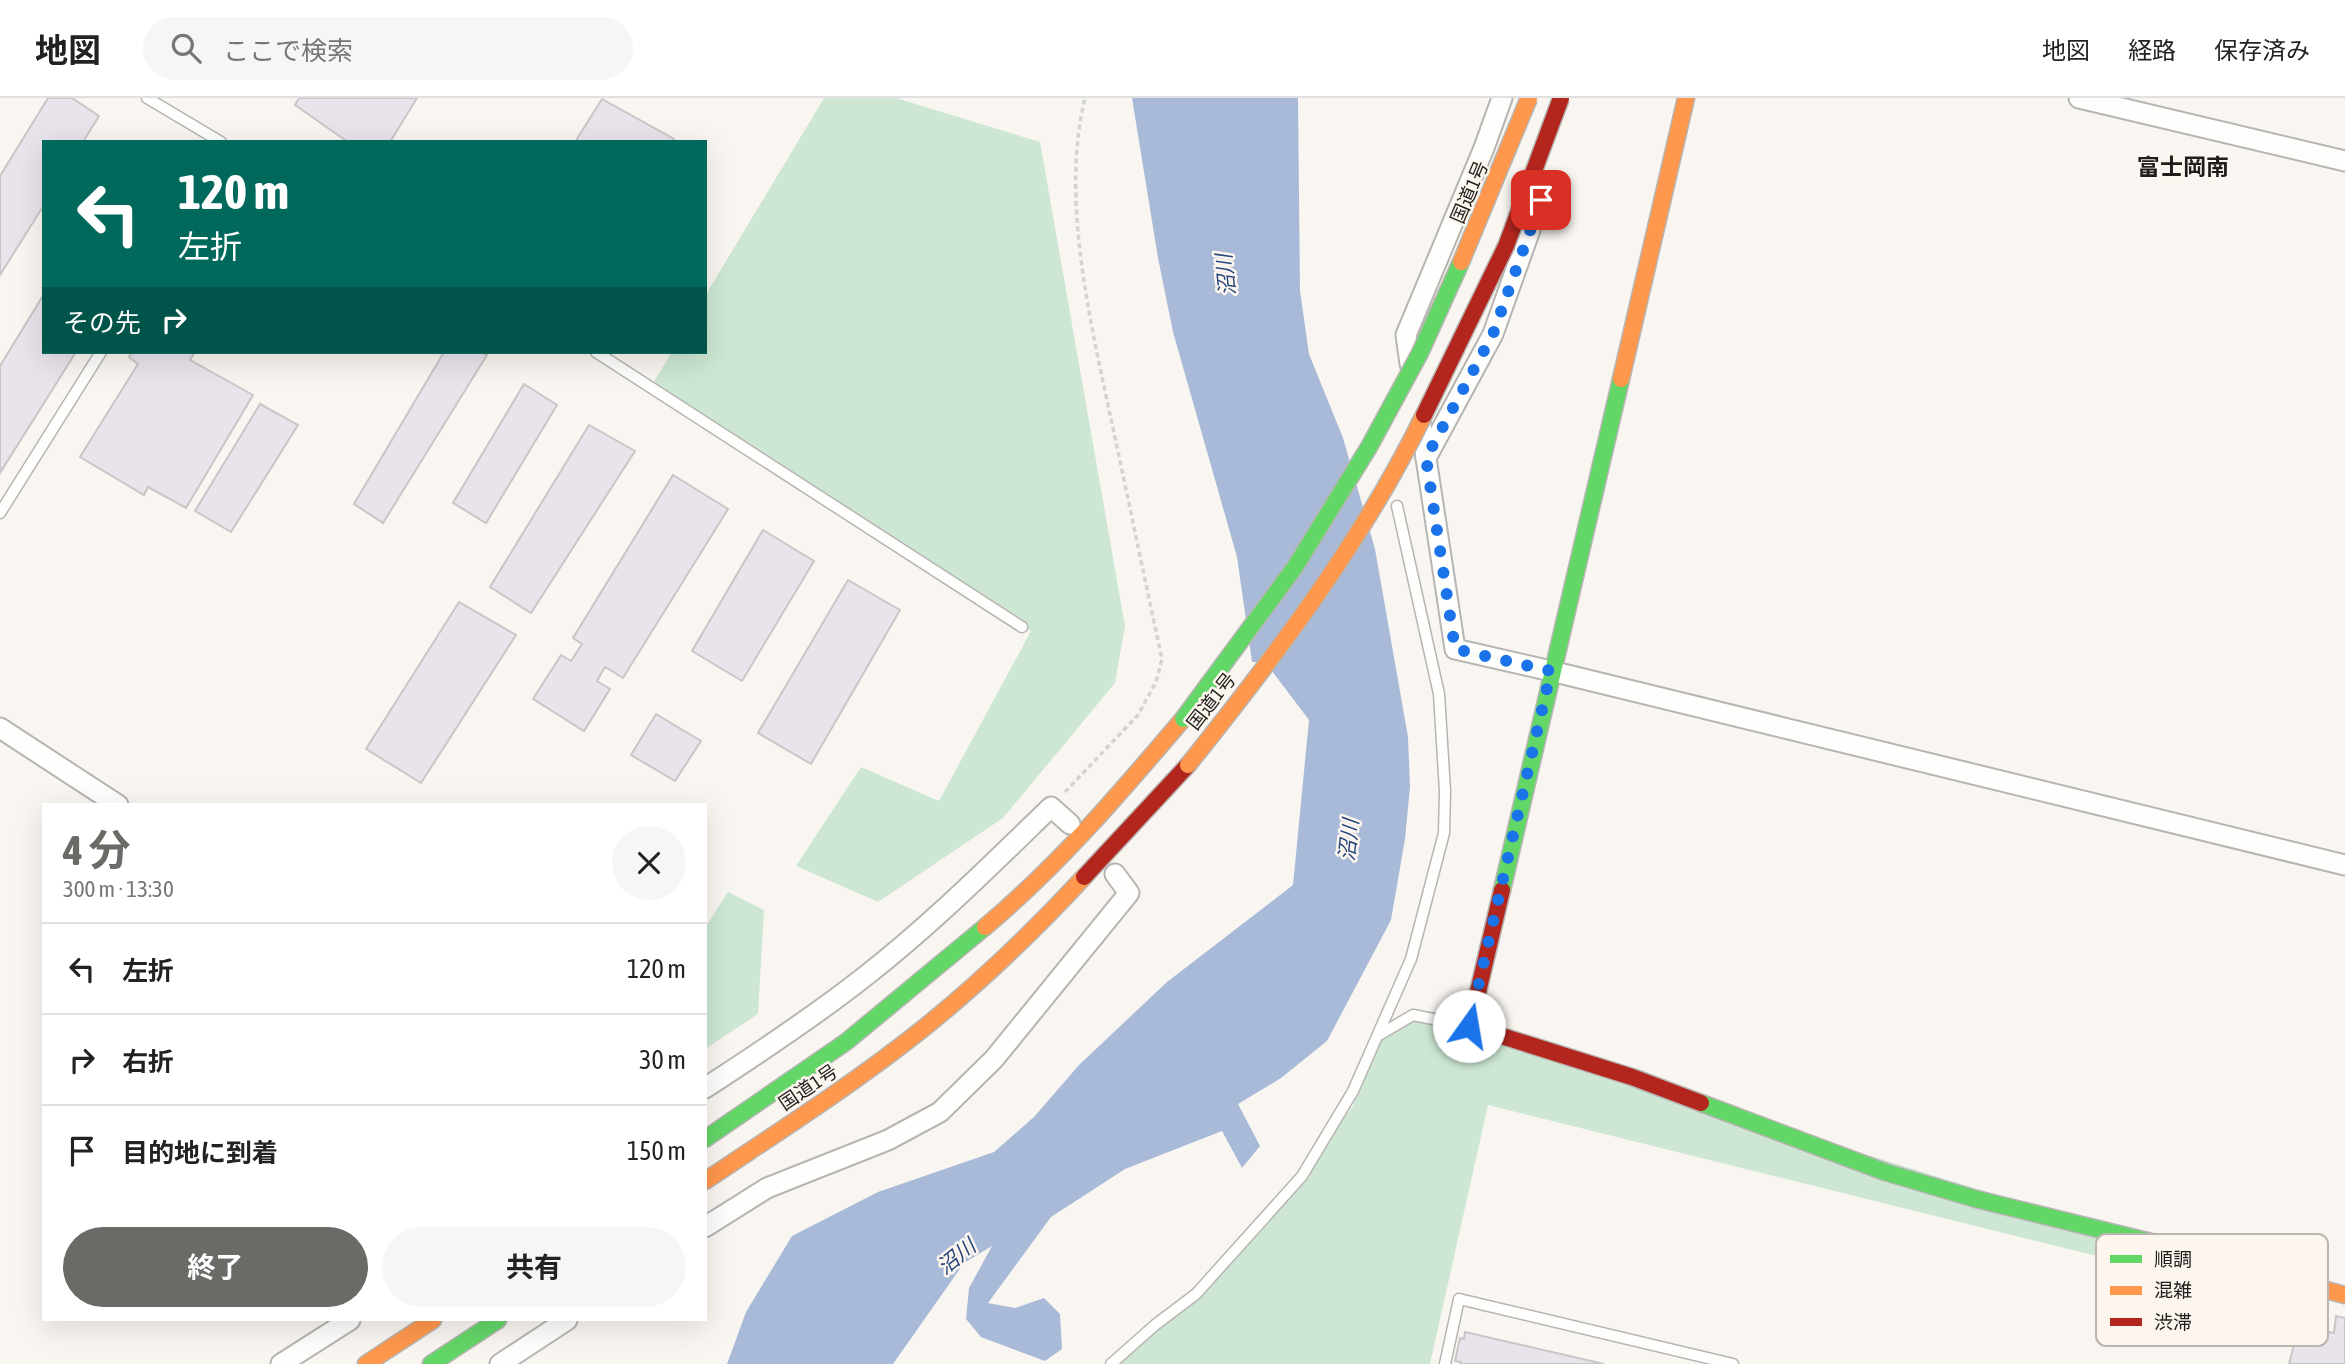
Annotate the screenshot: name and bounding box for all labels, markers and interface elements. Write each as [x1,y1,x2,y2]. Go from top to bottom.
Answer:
search box [143,17,633,80]
icon: search [167,29,205,67]
text: 地図 [35,31,101,69]
text: ここで検索 [223,36,353,66]
text: 地図 [2042,37,2090,64]
text: 経路 [2128,37,2176,64]
text: 保存済み [2214,37,2310,64]
district label: 富士岡南 [2137,154,2229,180]
street label: 国道1号 [1446,157,1492,227]
text: 120 m [178,163,289,219]
icon: left [63,168,154,259]
pin [1511,170,1571,230]
icon: arrive [1522,181,1560,219]
text: 左折 [178,228,242,265]
water label: 沼川 [1211,251,1239,297]
icon: right [155,301,193,339]
text: その先 [63,308,141,338]
street label: 国道1号 [1182,668,1240,734]
water label: 沼川 [1334,816,1362,862]
text: 4 分 [63,826,131,874]
button: close [612,826,686,900]
text: 300 m · 13:30 [63,876,174,902]
icon: left [63,950,101,988]
text: 120 m [627,954,686,984]
text: 左折 [122,956,174,986]
position arrow [1432,989,1506,1063]
icon: right [63,1041,101,1079]
text: 30 m [639,1045,686,1075]
text: 右折 [122,1047,174,1077]
street label: 国道1号 [775,1059,841,1115]
icon: arrive [63,1132,101,1170]
text: 150 m [627,1136,686,1166]
text: 目的地に到着 [122,1138,278,1168]
button: 終了 [63,1227,368,1307]
button: 共有 [382,1227,686,1307]
water label: 沼川 [932,1232,981,1279]
legend [2096,1234,2328,1346]
text: 順調 [2154,1248,2192,1270]
text: 混雑 [2154,1279,2192,1301]
text: 渋滞 [2154,1311,2192,1333]

